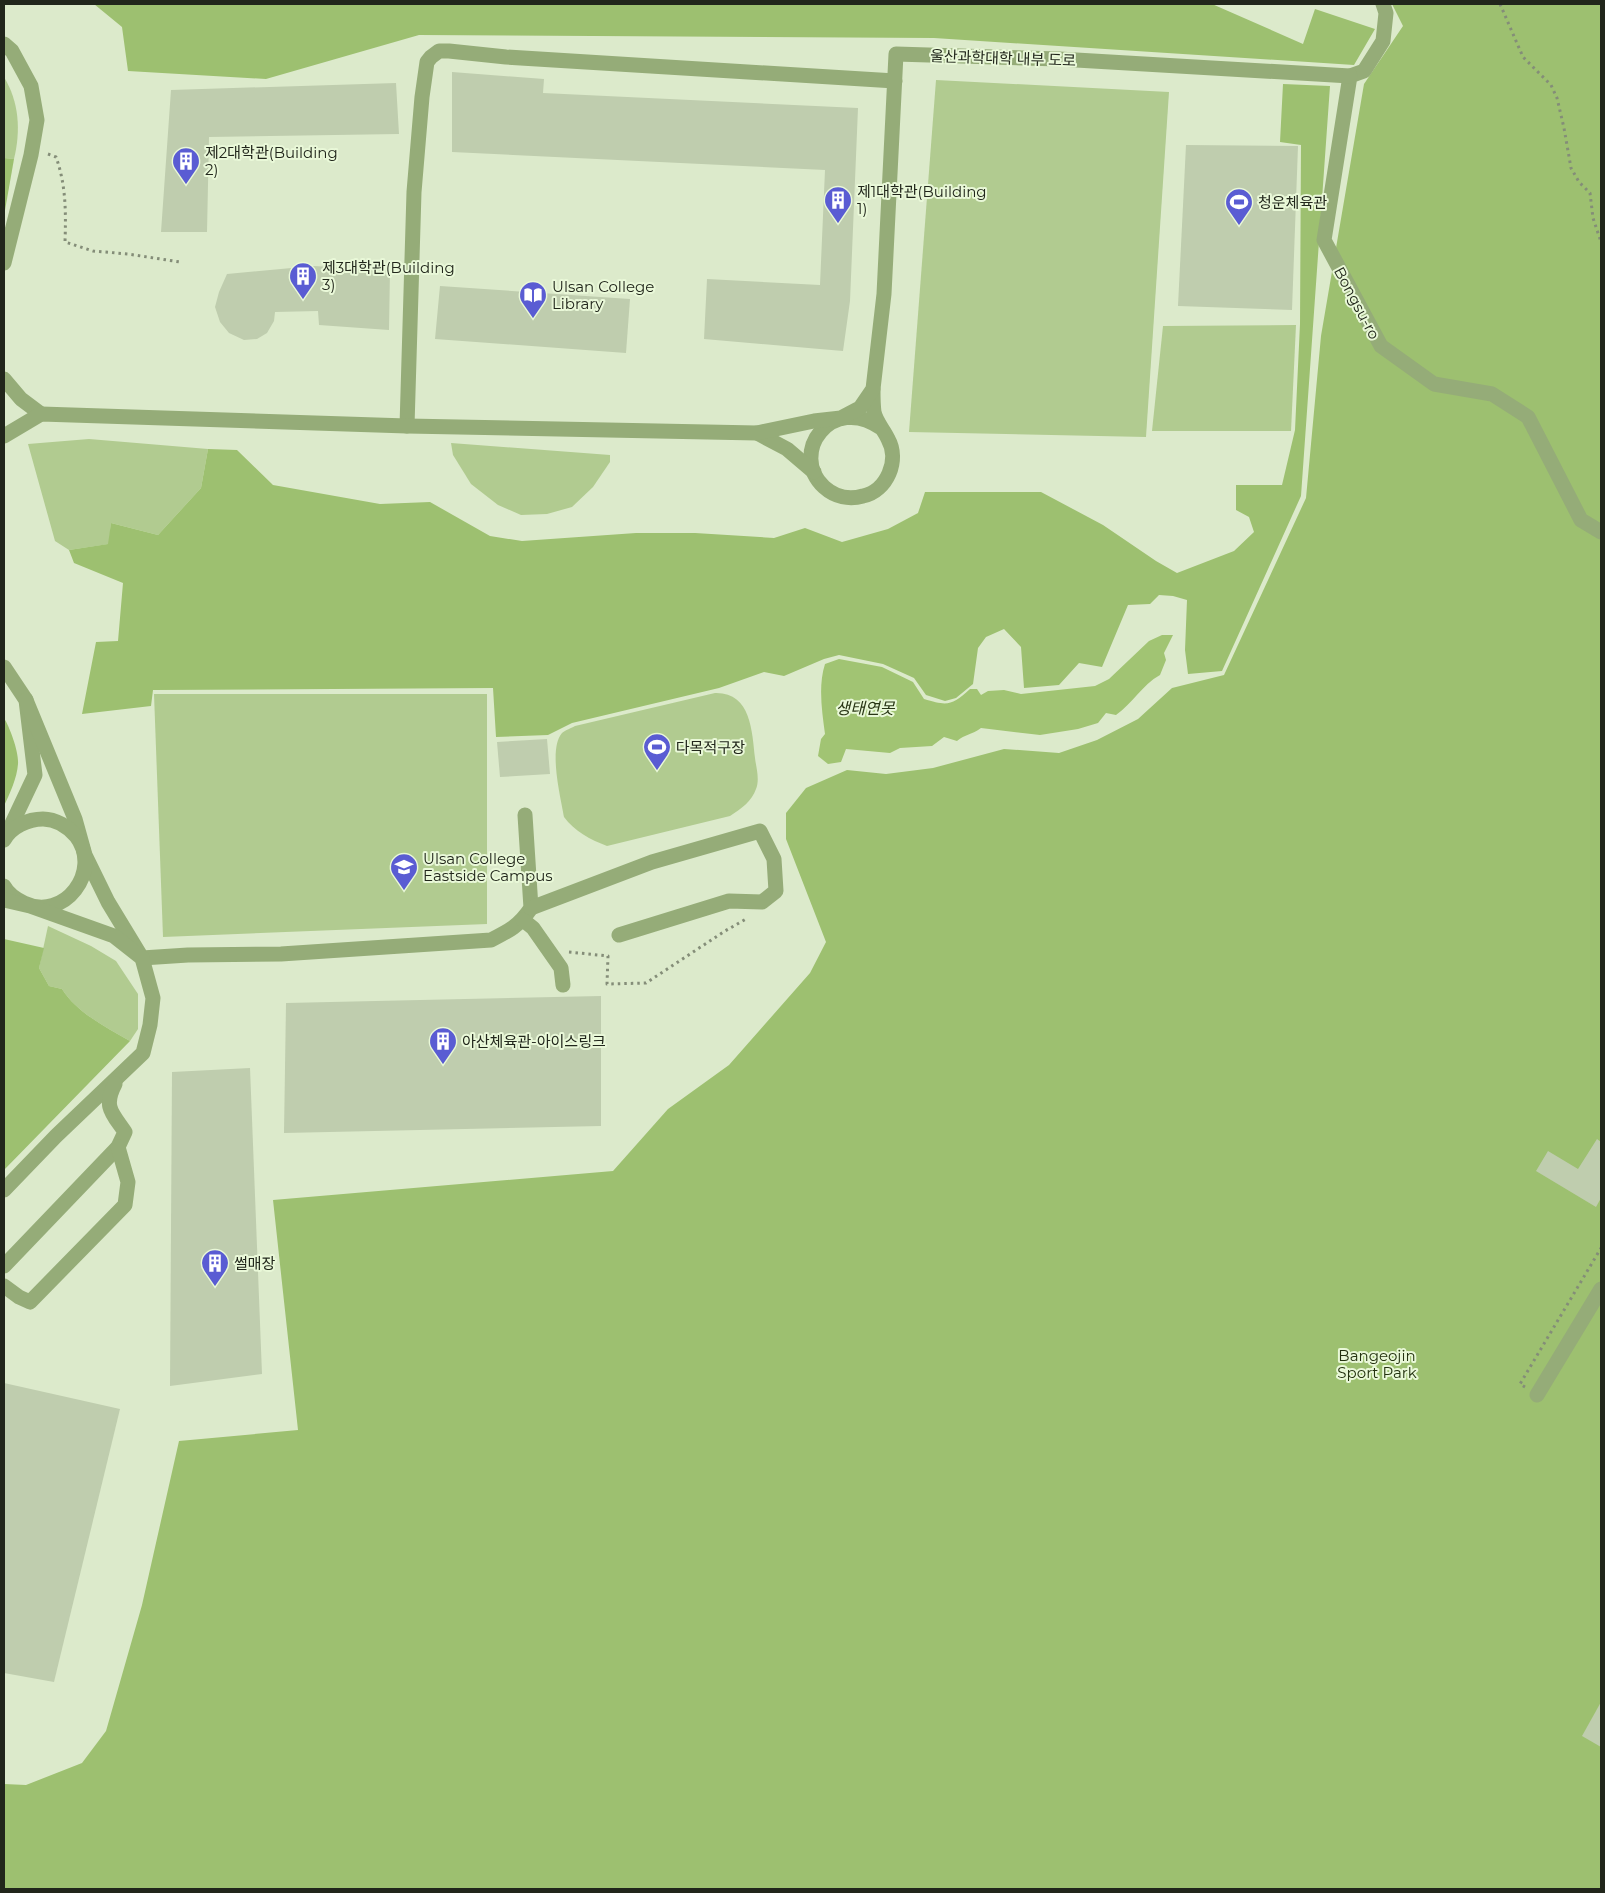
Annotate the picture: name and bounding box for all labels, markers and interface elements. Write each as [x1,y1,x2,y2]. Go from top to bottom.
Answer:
street label: 울산과학대학 내부 도로 [930,46,1076,70]
place label: 제2대학관(Building 2) [205,143,338,179]
building icon: 제2대학관(Building 2) [171,146,201,185]
place label: 제1대학관(Building 1) [857,182,987,218]
building icon: 제1대학관(Building 1) [823,185,853,224]
sports icon: 청운체육관 [1224,187,1254,226]
place label: 청운체육관 [1258,193,1327,212]
place label: 제3대학관(Building 3) [322,258,455,294]
building icon: 제3대학관(Building 3) [288,261,318,300]
street label: Bongsu-ro [1330,263,1384,343]
place label: Ulsan College Library [552,277,654,313]
library icon: Ulsan College Library [518,280,548,319]
water label: 생태연못 [836,699,896,718]
sports icon: 다목적구장 [642,732,672,771]
place label: 다목적구장 [676,738,745,757]
place label: Ulsan College Eastside Campus [423,849,553,885]
school or university icon: Ulsan College Eastside Campus [389,852,419,891]
building icon: 아산체육관-아이스링크 [428,1026,458,1065]
place label: 아산체육관-아이스링크 [462,1032,606,1051]
building icon: 썰매장 [200,1248,230,1287]
place label: 썰매장 [234,1254,276,1273]
park label: Bangeojin Sport Park [1337,1346,1417,1382]

